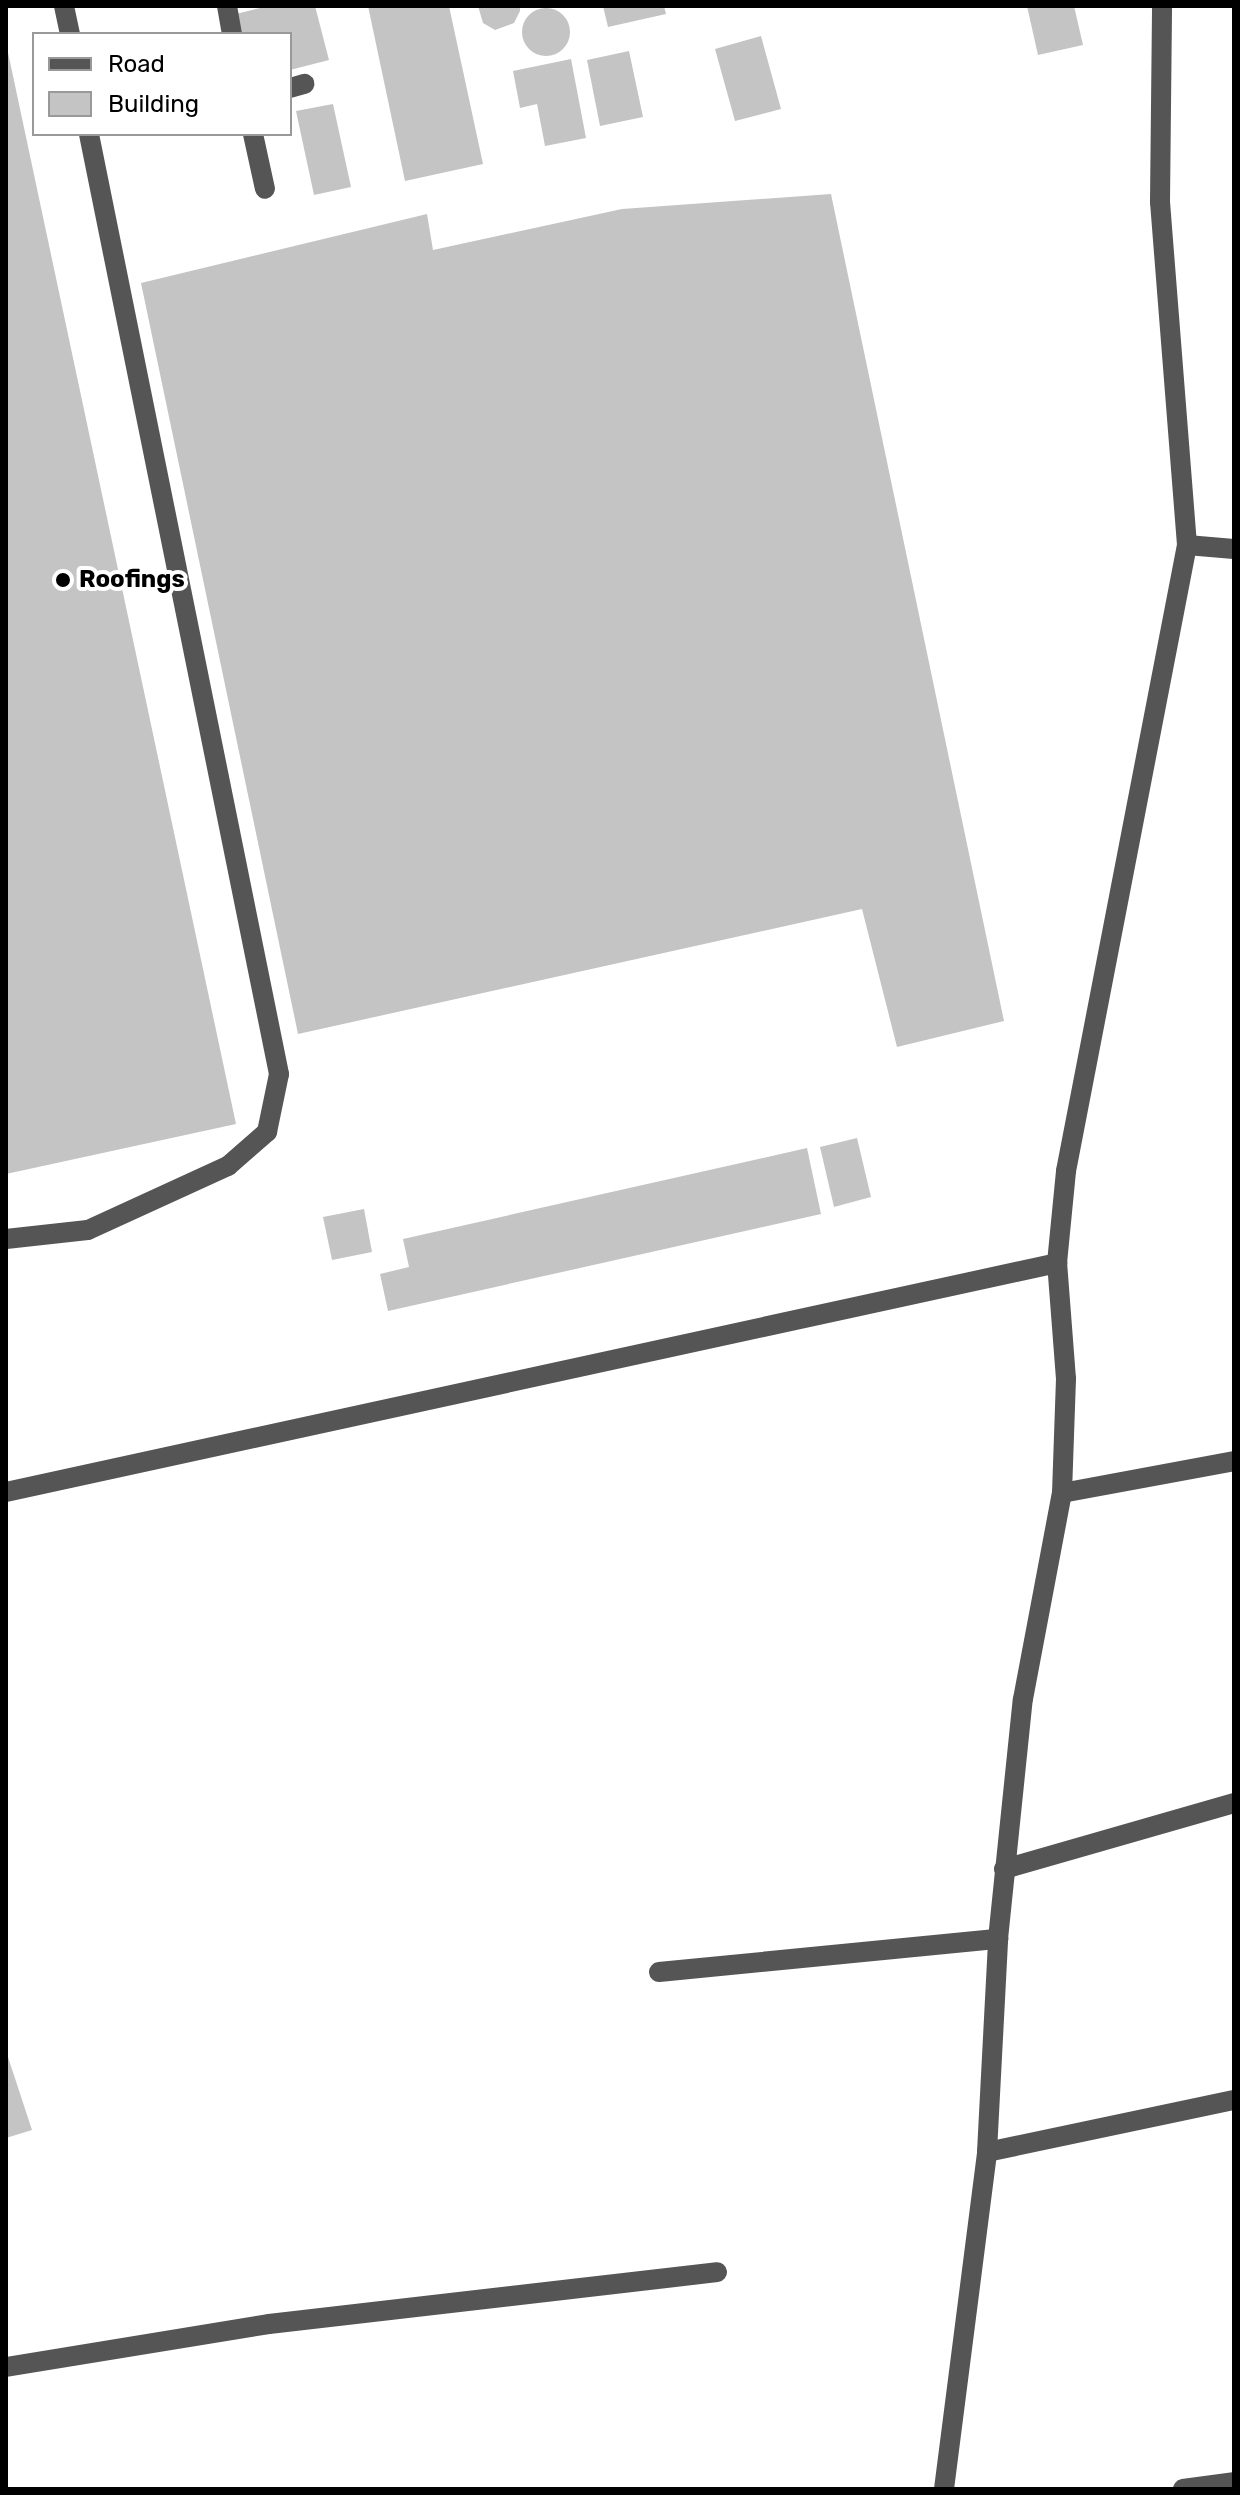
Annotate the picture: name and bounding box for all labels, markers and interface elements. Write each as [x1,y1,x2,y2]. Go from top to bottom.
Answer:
legend [32,32,292,136]
text: Road [108,50,165,78]
text: Building [108,90,199,118]
place label: Roofings [79,566,185,594]
marker: Roofings [54,571,72,589]

